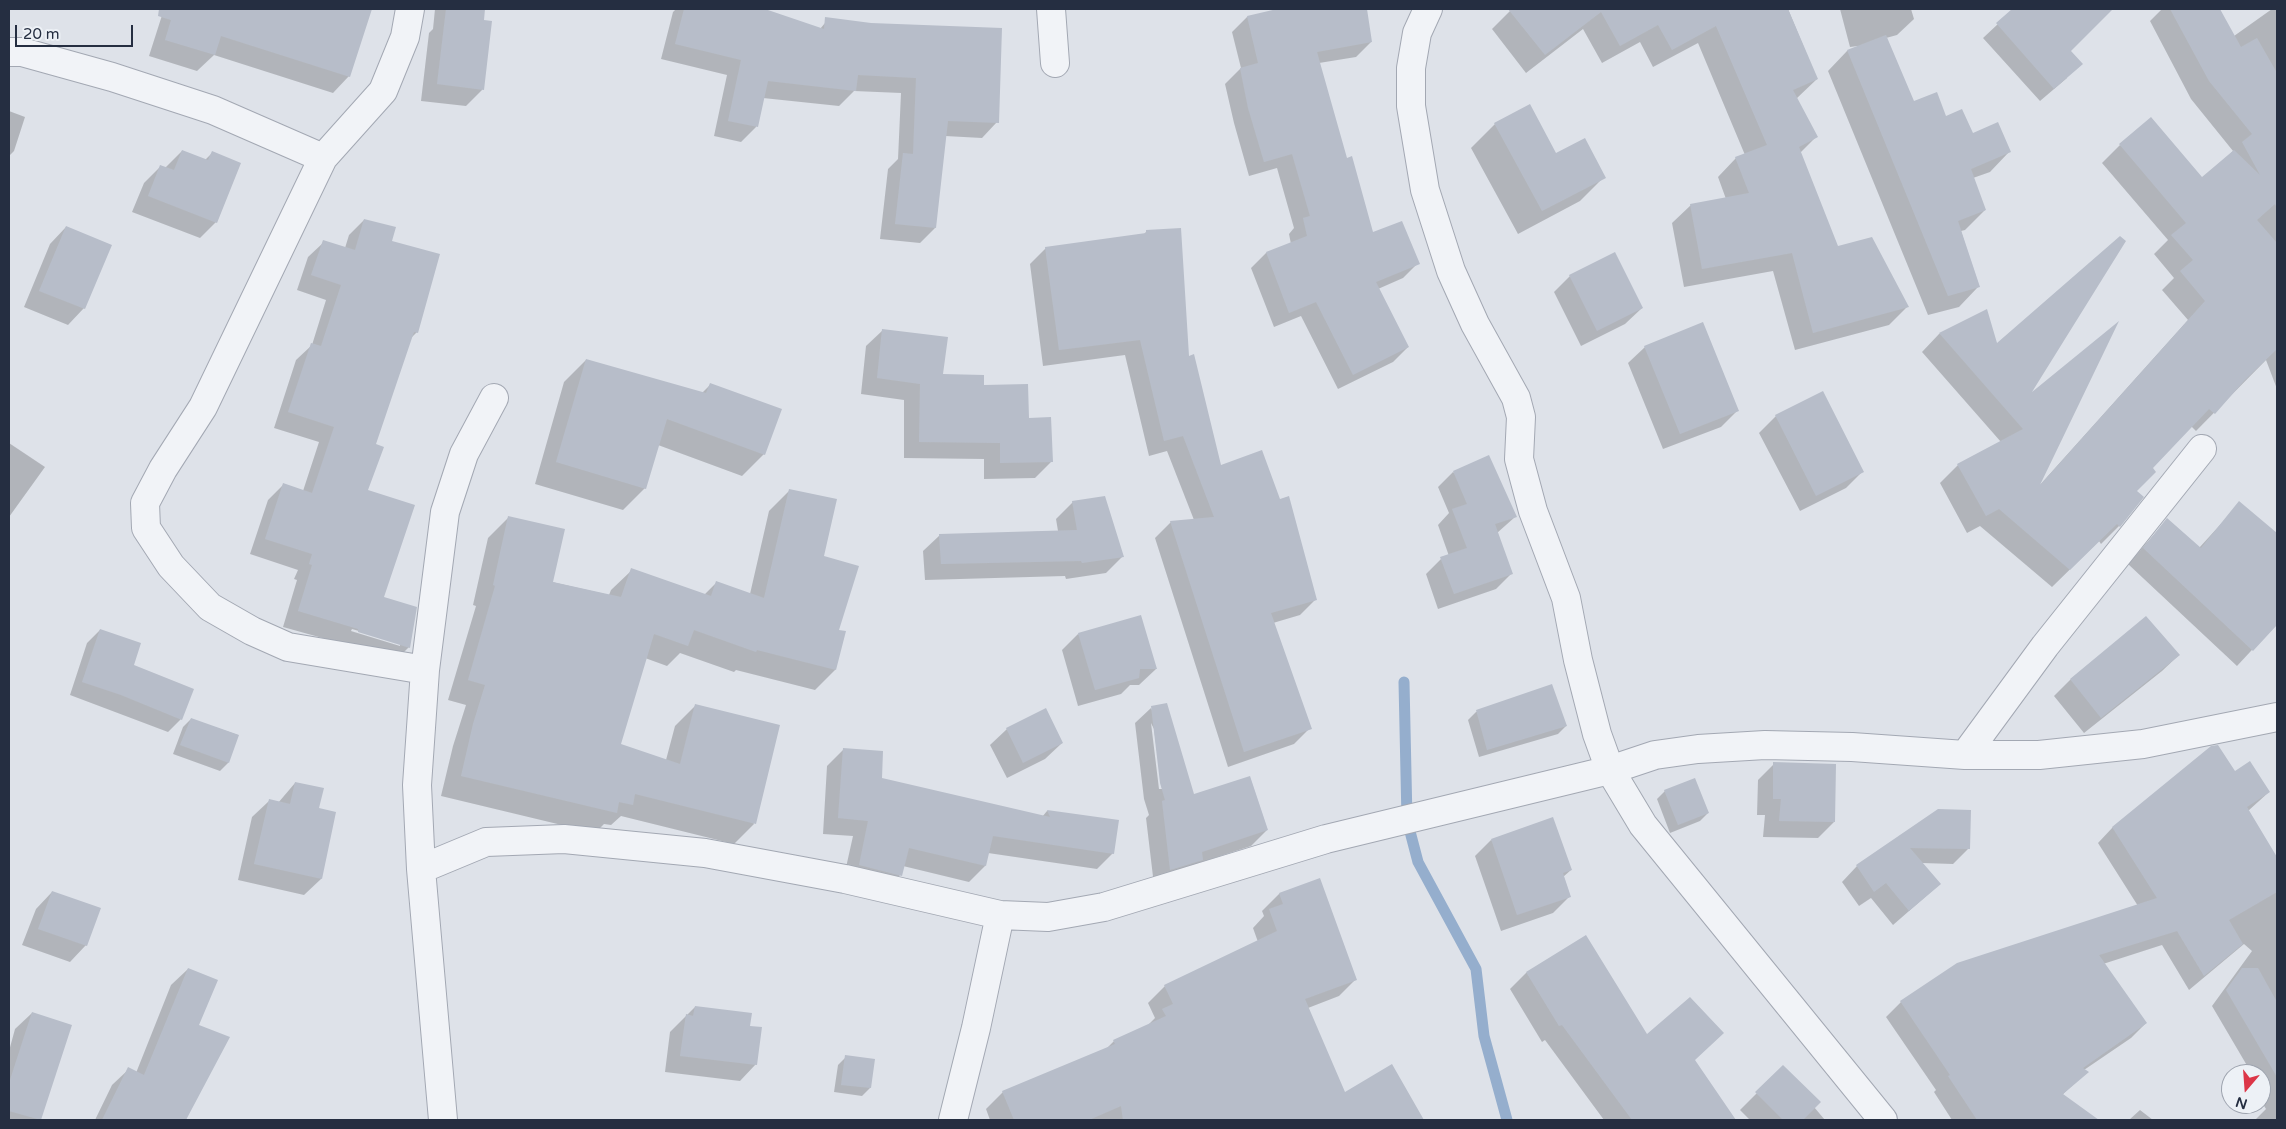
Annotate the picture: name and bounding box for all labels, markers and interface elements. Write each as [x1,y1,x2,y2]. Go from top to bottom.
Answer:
scale bar [18,15,135,47]
text: 20 m [23,25,60,43]
north arrow [2221,1064,2271,1114]
text: N [2234,1093,2249,1113]

